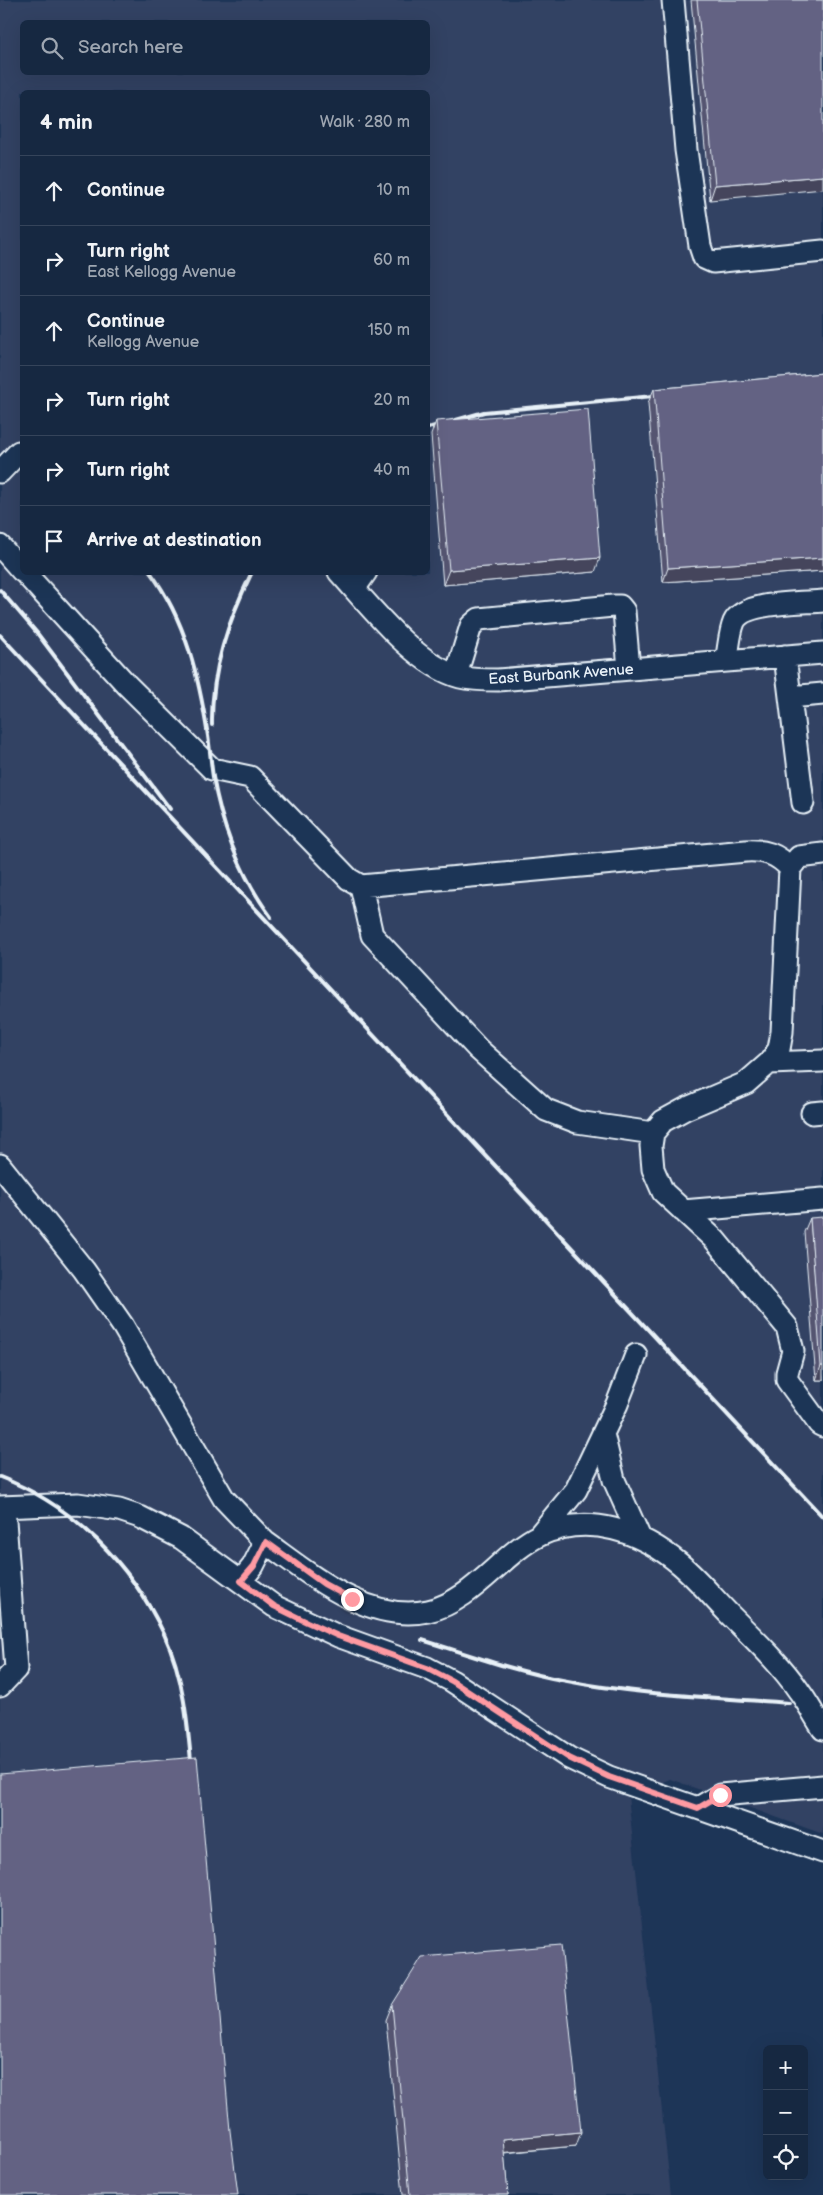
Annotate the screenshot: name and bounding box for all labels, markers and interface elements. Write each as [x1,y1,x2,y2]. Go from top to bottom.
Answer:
search box [20,20,430,75]
icon: search [38,34,66,62]
text: Search here [78,36,183,59]
text: 4 min [40,110,93,135]
text: Walk · 280 m [320,113,410,132]
icon: ahead [40,177,68,205]
text: Continue [87,179,165,202]
text: 10 m [377,181,410,200]
text: Turn right [87,240,170,263]
icon: right [40,247,68,275]
text: 60 m [373,251,410,270]
text: East Kellogg Avenue [87,263,236,282]
text: Continue [87,310,165,333]
icon: ahead [40,317,68,345]
text: 150 m [368,321,410,340]
text: Kellogg Avenue [87,333,199,352]
icon: right [40,387,68,415]
text: Turn right [87,389,170,412]
text: 20 m [374,391,410,410]
icon: right [40,457,68,485]
text: Turn right [87,459,170,482]
text: 40 m [373,461,410,480]
icon: arrive [40,527,68,555]
text: Arrive at destination [87,529,262,552]
street label: East Burbank Avenue [488,660,634,689]
route end [341,1588,364,1611]
route start [709,1784,732,1807]
map controls [763,2045,808,2180]
button: + [763,2045,808,2090]
button: − [763,2090,808,2135]
button: locate [763,2135,808,2180]

